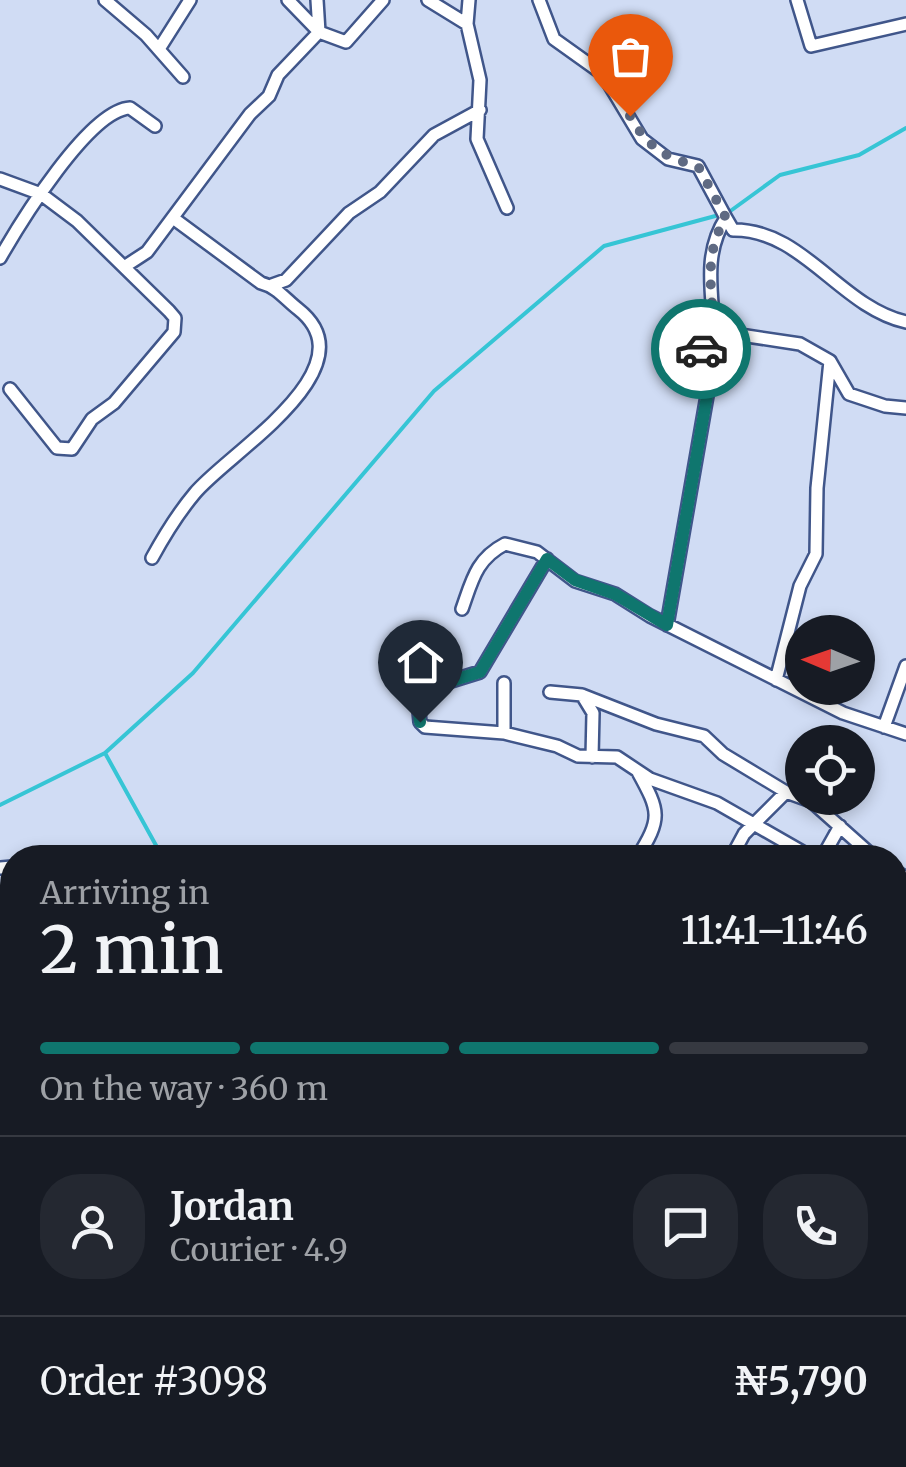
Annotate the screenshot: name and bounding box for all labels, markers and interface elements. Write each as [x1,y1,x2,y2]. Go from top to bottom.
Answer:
pin [588,14,673,117]
icon: bag [603,29,658,84]
courier [651,299,751,399]
icon: car [674,322,729,377]
north arrow [785,615,875,705]
map controls [785,615,875,815]
pin [378,620,463,723]
icon: home [393,635,448,690]
button: locate [785,725,875,815]
text: Arriving in [40,873,209,913]
text: 11:41–11:46 [681,907,868,954]
text: 2 min [40,909,224,991]
text: On the way · 360 m [40,1069,328,1109]
button: person [40,1174,145,1279]
button: chat [633,1174,738,1279]
button: phone [763,1174,868,1279]
text: Jordan [170,1183,294,1230]
text: Courier · 4.9 [170,1230,348,1270]
text: Order #3098 [40,1358,268,1405]
text: ₦5,790 [733,1358,868,1405]

